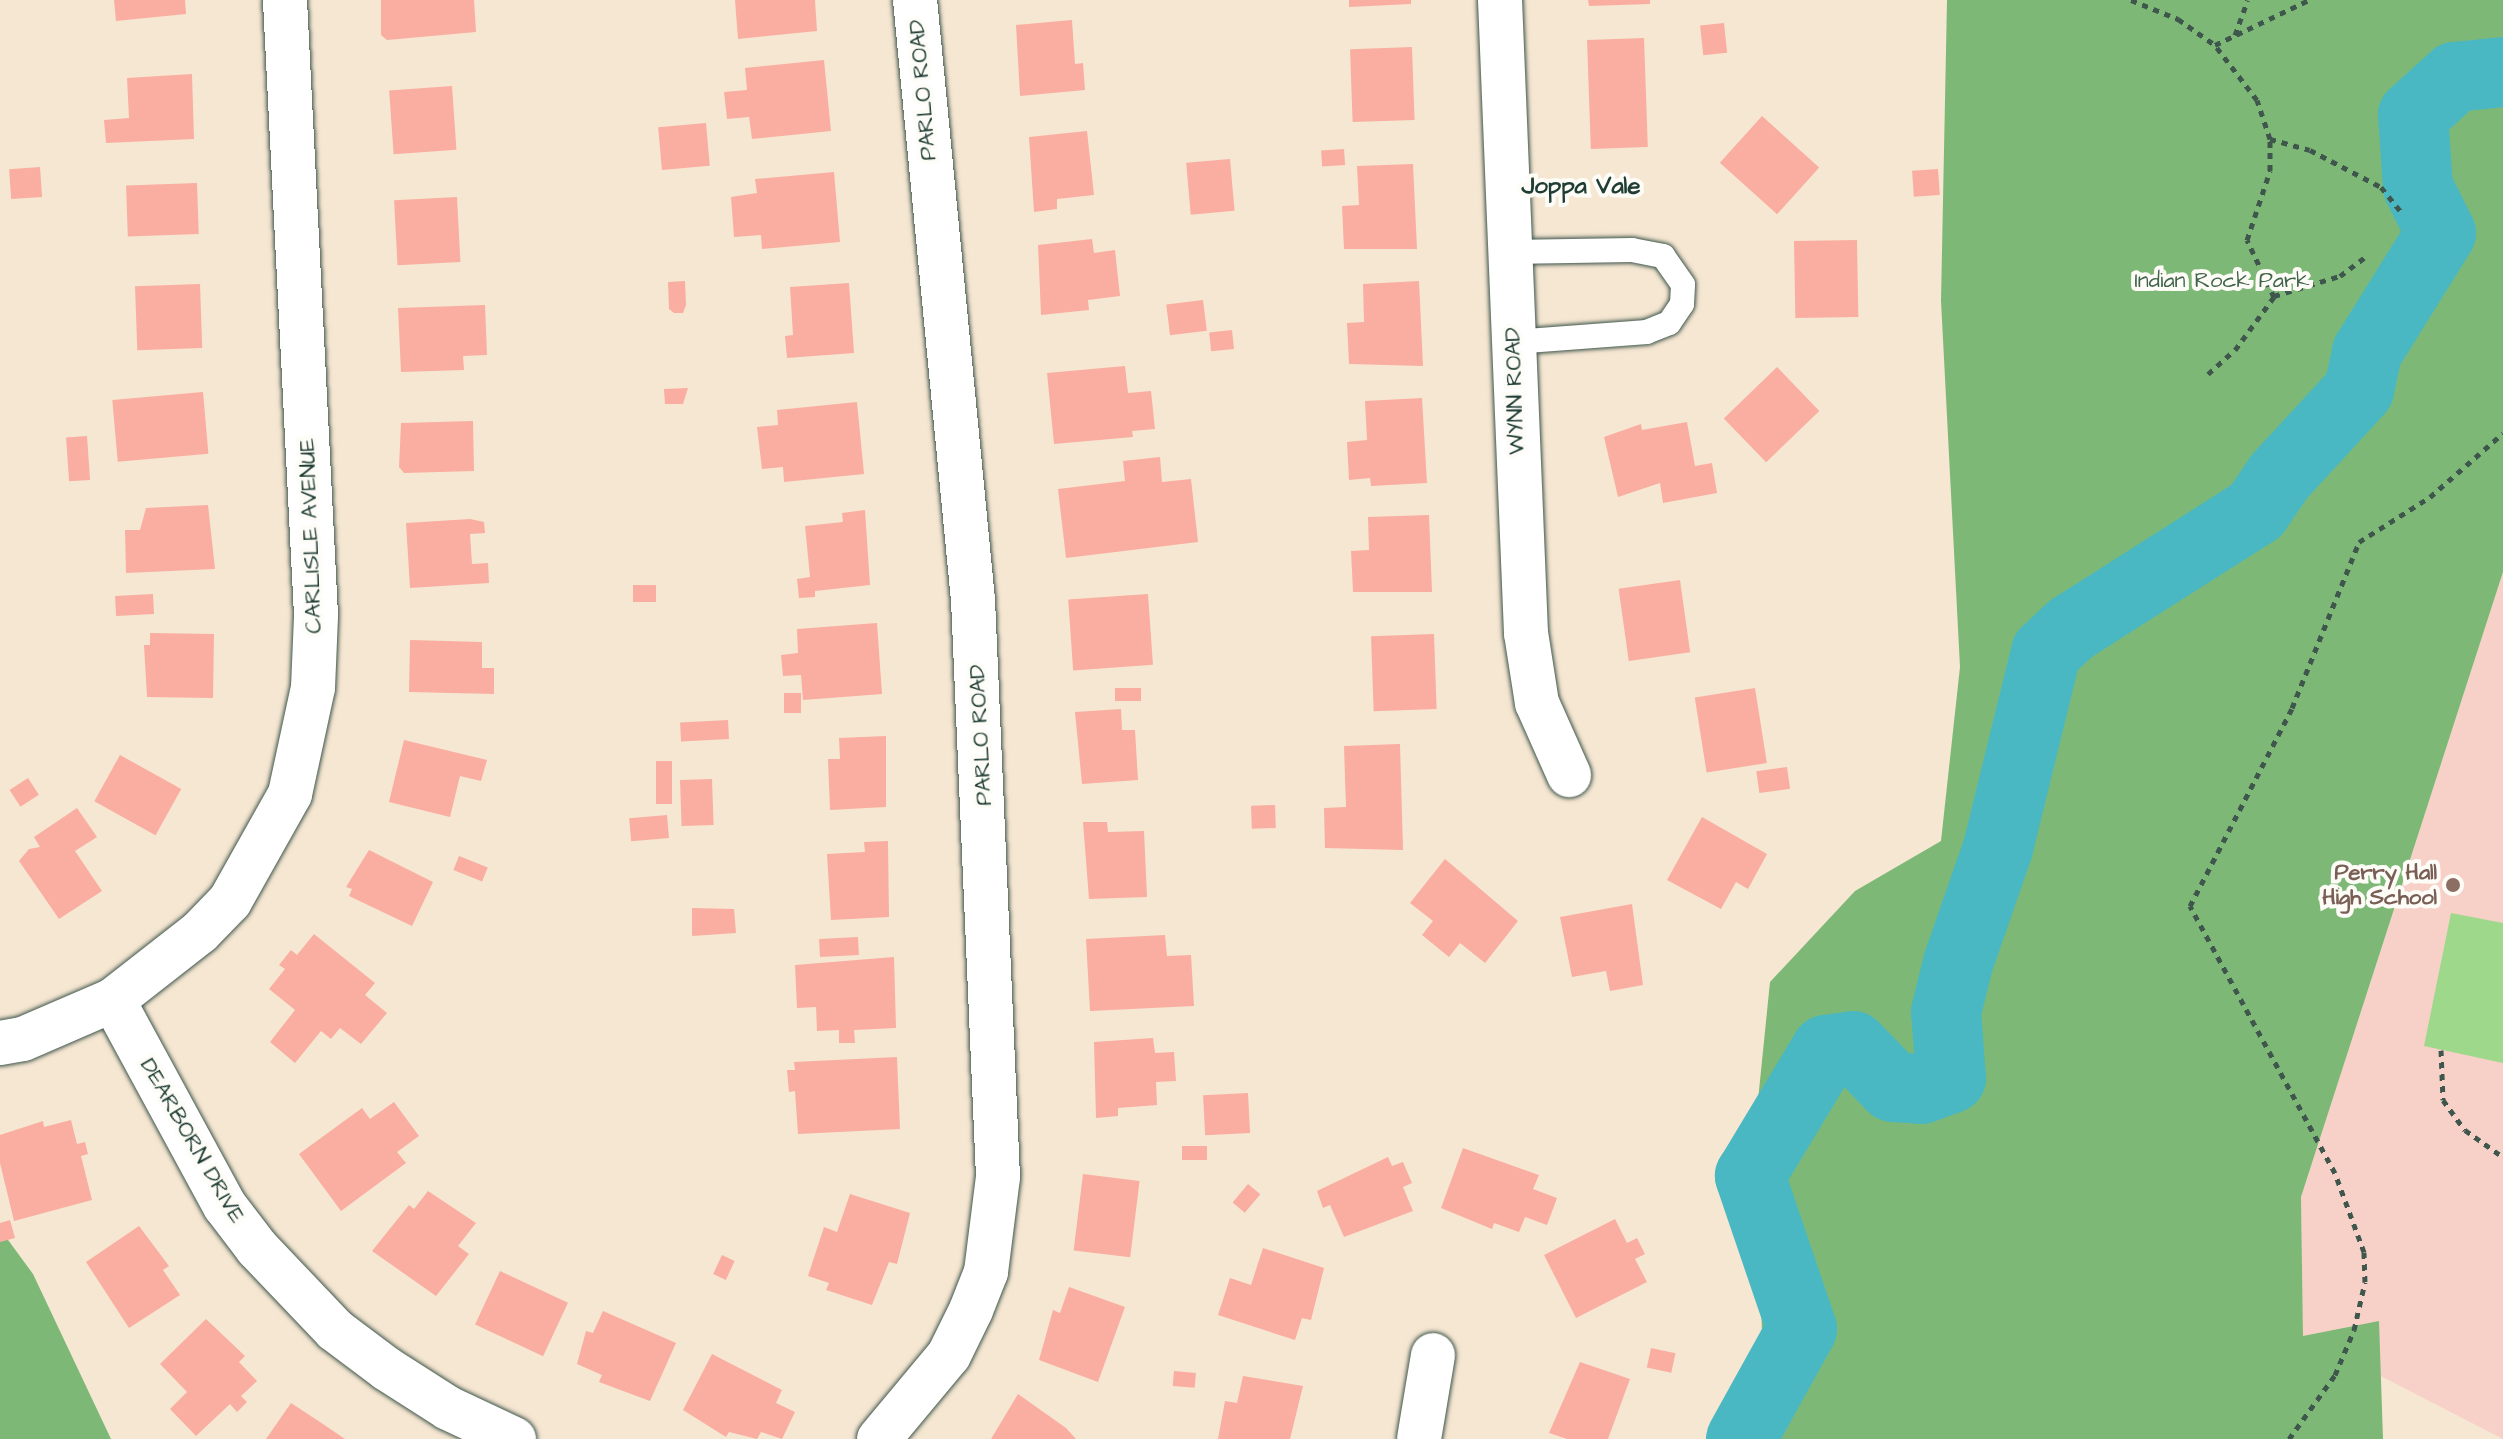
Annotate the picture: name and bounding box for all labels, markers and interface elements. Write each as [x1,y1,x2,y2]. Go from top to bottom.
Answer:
street label: PARLO ROAD [904,18,942,162]
district label: Joppa Vale [1522,173,1640,201]
park label: Indian Rock Park [2134,268,2310,294]
street label: WYNN ROAD [1500,327,1530,455]
street label: CARLISLE AVENUE [294,438,328,634]
street label: PARLO ROAD [964,664,998,806]
place label: Perry Hall High School [2322,859,2437,910]
marker: Perry Hall High School [2444,876,2462,894]
street label: DEARBORN DRIVE [134,1054,250,1228]

